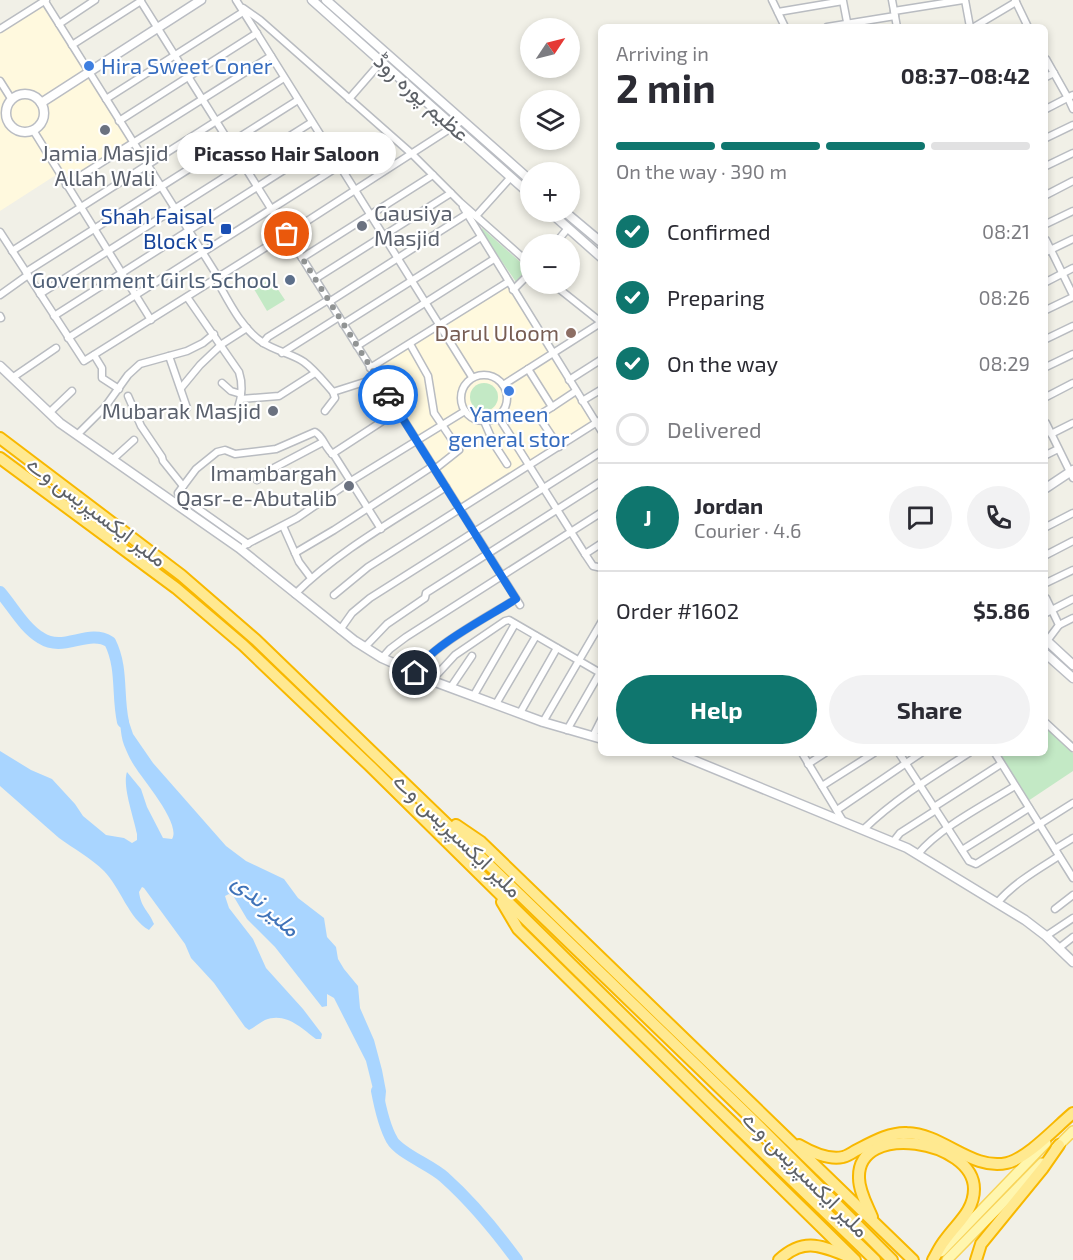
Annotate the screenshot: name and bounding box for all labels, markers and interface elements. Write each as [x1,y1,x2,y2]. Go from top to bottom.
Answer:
north arrow [520,18,580,78]
map controls [520,18,580,294]
text: Arriving in [616,41,709,65]
street label: عظیم پورہ روڈ [368,47,476,148]
place label: Hira Sweet Coner [101,52,273,78]
marker: Hira Sweet Coner [82,59,96,73]
text: 08:37–08:42 [901,62,1030,88]
text: 2 min [616,64,716,111]
button: layers [520,90,580,150]
marker: Jamia Masjid Allah Wali [98,123,112,137]
callout: Picasso Hair Saloon [178,132,397,174]
place label: Jamia Masjid Allah Wali [41,139,169,190]
text: Picasso Hair Saloon [194,141,379,165]
text: On the way · 390 m [616,159,787,183]
button: + [520,162,580,222]
place label: Gausiya Masjid [374,199,453,251]
place label: Shah Faisal Block 5 [100,202,214,253]
pin [261,208,312,259]
icon: check [616,215,649,248]
icon: bag [270,217,303,250]
text: Confirmed [667,218,771,244]
marker: Gausiya Masjid [355,219,369,233]
text: 08:21 [982,219,1030,243]
marker: Shah Faisal Block 5 [219,222,233,236]
button: − [520,234,580,294]
place label: Government Girls School [32,266,278,292]
marker: Government Girls School [283,273,297,287]
icon: check [616,281,649,314]
text: Preparing [667,284,765,310]
text: 08:26 [978,285,1030,309]
place label: Darul Uloom [435,319,559,345]
marker: Darul Uloom [564,326,578,340]
icon: check [616,347,649,380]
text: On the way [667,350,778,376]
text: 08:29 [978,351,1030,375]
courier [358,365,418,425]
icon: car [372,379,405,412]
marker: Yameen general stor [502,384,516,398]
place label: Mubarak Masjid [102,397,261,424]
place label: Yameen general stor [448,400,570,451]
marker: Mubarak Masjid [266,404,280,418]
text: Delivered [667,416,762,442]
street label: ملیر ایکسپریس وے [21,449,173,574]
place label: Imambargah Qasr-e-Abutalib [176,459,337,511]
marker: Imambargah Qasr-e-Abutalib [342,479,356,493]
button: chat [889,486,952,549]
button: phone [967,486,1030,549]
text: Jordan [694,492,763,518]
text: J [643,504,652,530]
text: Courier · 4.6 [694,518,801,542]
text: Order #1602 [616,597,739,623]
text: $5.86 [973,597,1030,623]
pin [389,647,440,698]
icon: home [398,656,431,689]
button: Help [616,675,817,744]
button: Share [829,675,1030,744]
street label: ملیر ایکسپریس وے [387,767,528,904]
water label: ملیر ندی [226,866,307,943]
street label: ملیر ایکسپریس وے [736,1105,875,1244]

